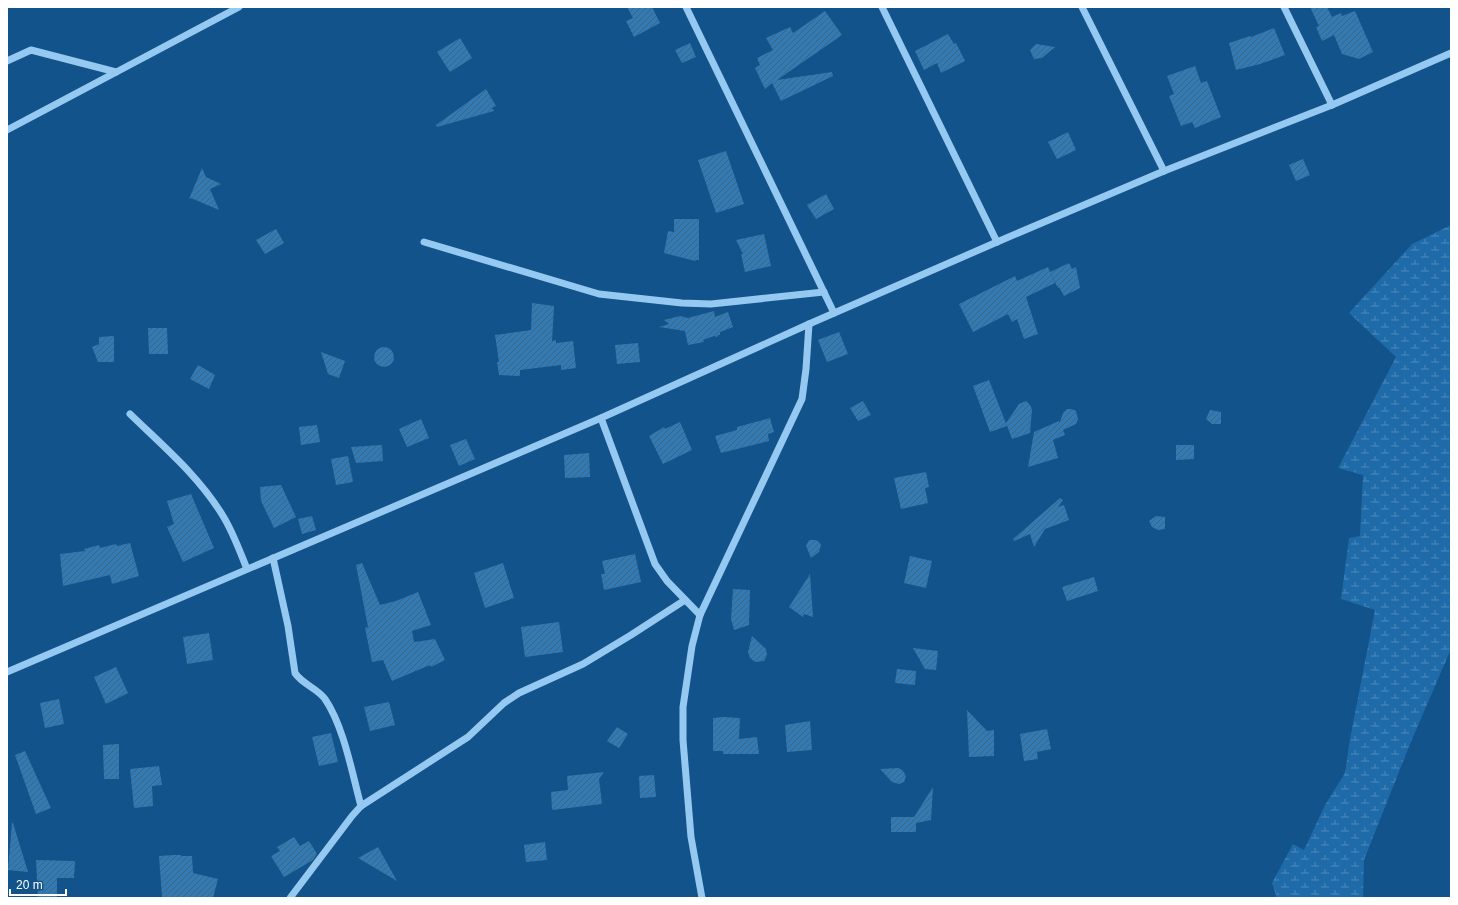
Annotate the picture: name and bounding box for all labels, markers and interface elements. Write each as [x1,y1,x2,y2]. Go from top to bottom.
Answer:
scale bar [10,871,66,897]
text: 20 m [16,878,43,892]

